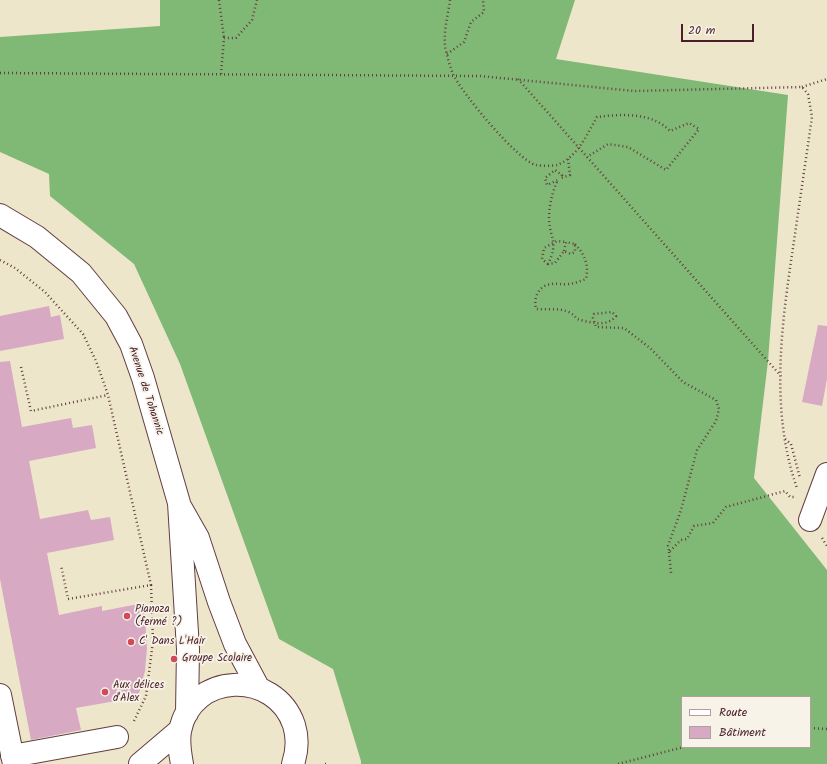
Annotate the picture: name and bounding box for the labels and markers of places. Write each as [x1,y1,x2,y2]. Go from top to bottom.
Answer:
place label: Pianoza (fermé ?) [135,603,182,629]
marker: Pianoza (fermé ?) [122,611,132,621]
place label: C' Dans L'Hair [139,635,205,649]
marker: C' Dans L'Hair [126,637,136,647]
place label: Groupe Scolaire [182,652,252,666]
marker: Groupe Scolaire [169,654,179,664]
place label: Aux délices d'Alex [113,679,164,705]
marker: Aux délices d'Alex [100,687,110,697]

